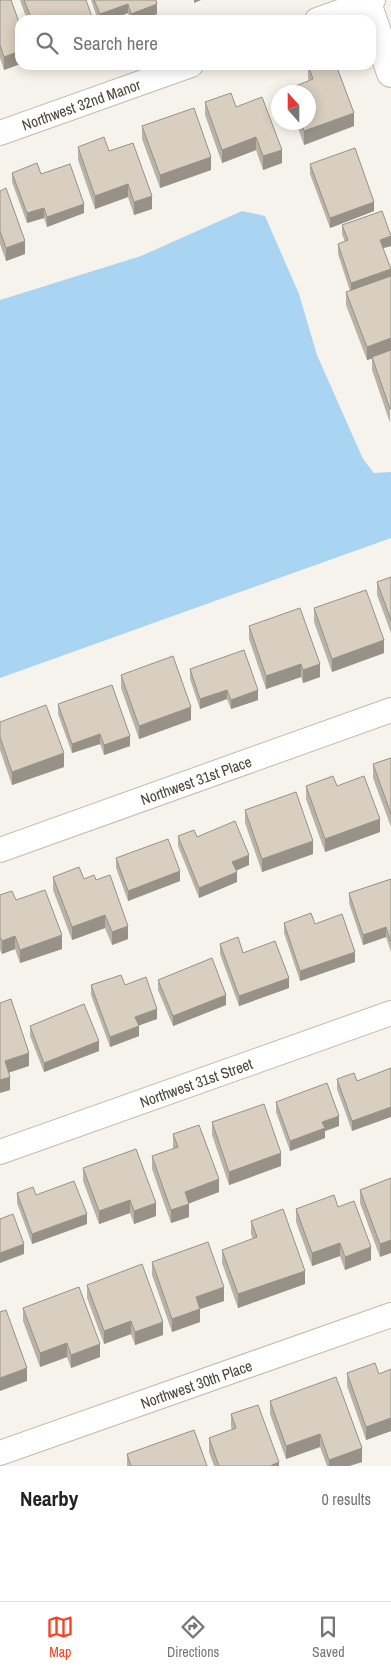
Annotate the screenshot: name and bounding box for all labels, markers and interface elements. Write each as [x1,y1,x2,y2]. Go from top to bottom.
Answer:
search box [15,15,376,70]
icon: search [33,29,61,57]
text: Search here [73,30,158,56]
street label: Northwest 32nd Manor [19,73,143,135]
north arrow [271,85,316,130]
street label: Northwest 31st Place [138,750,254,809]
street label: Northwest 31st Street [137,1052,256,1112]
street label: Northwest 30th Place [137,1354,255,1413]
text: Nearby [20,1484,78,1513]
text: 0 results [321,1488,371,1510]
tab: Map [46,1613,74,1661]
tab: Directions [167,1613,219,1661]
tab: Saved [312,1613,345,1661]

